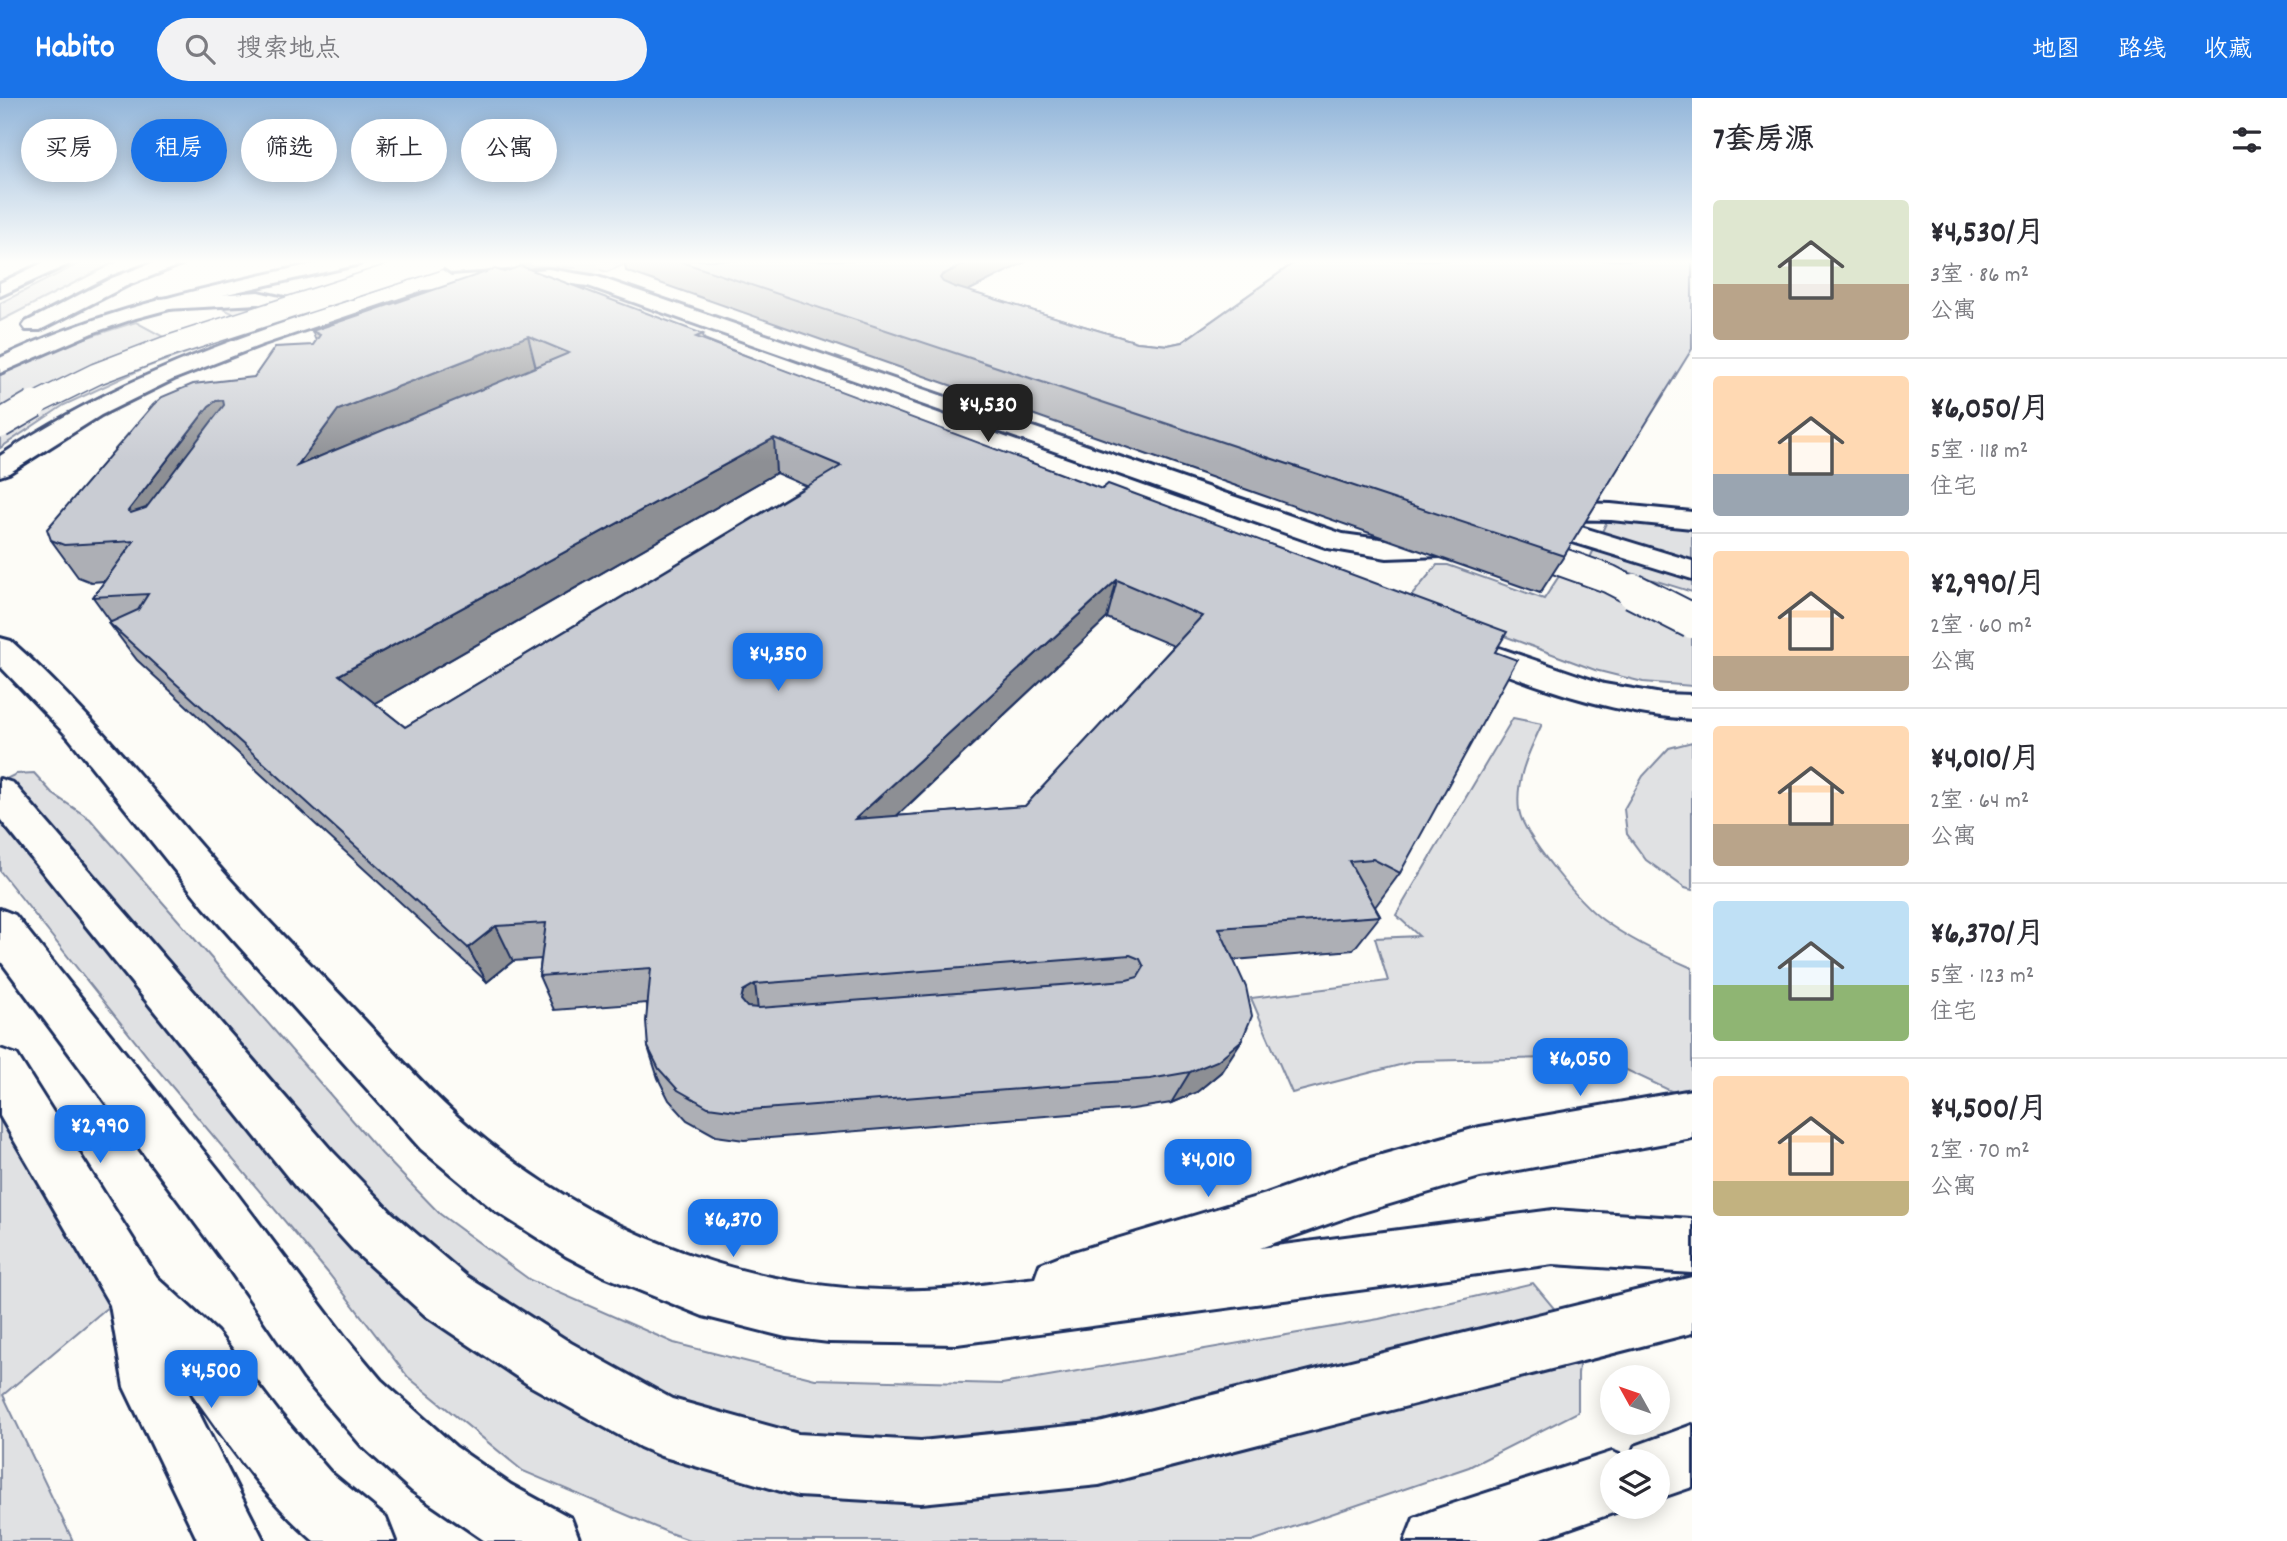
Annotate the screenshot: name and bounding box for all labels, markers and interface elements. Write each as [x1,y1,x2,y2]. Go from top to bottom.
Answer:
search box [157,18,647,81]
text: Habito [35,26,115,73]
icon: search [181,30,219,68]
text: 搜索地点 [237,32,341,69]
text: 地图 [2032,34,2080,68]
text: 路线 [2118,34,2166,68]
text: 收藏 [2204,34,2252,68]
chip: 买房 [21,119,117,182]
chip: 租房 [131,119,227,182]
chip: 筛选 [241,119,337,182]
chip: 新上 [351,119,447,182]
chip: 公寓 [461,119,557,182]
text: 7套房源 [1713,121,1815,164]
icon: filters [2228,121,2266,159]
text: ¥4,530/月 [1930,214,2045,257]
icon: home [1769,228,1853,312]
text: 3室 · 86 m² [1930,260,2029,293]
text: 公寓 [1930,296,1976,329]
pin: ¥4,530 [931,384,1045,444]
text: ¥4,530 [959,390,1017,423]
text: ¥6,050/月 [1930,390,2050,433]
icon: home [1769,404,1853,488]
text: 5室 · 118 m² [1930,436,2028,469]
text: 住宅 [1930,472,1976,505]
text: ¥2,990/月 [1930,565,2046,608]
icon: home [1769,579,1853,663]
text: 2室 · 60 m² [1930,611,2032,644]
pin: ¥4,350 [721,634,835,693]
text: ¥4,350 [749,639,807,672]
text: 公寓 [1930,647,1976,680]
text: ¥4,010/月 [1930,740,2041,783]
icon: home [1769,754,1853,838]
text: 2室 · 64 m² [1930,786,2029,819]
text: 公寓 [1930,822,1976,855]
text: ¥6,370/月 [1930,915,2045,958]
icon: home [1769,929,1853,1013]
text: 5室 · 123 m² [1930,961,2034,994]
text: 住宅 [1930,997,1976,1030]
pin: ¥6,050 [1523,1038,1637,1098]
text: ¥6,050 [1549,1044,1611,1077]
text: ¥4,500/月 [1930,1090,2048,1133]
icon: home [1769,1104,1853,1188]
pin: ¥2,990 [43,1105,157,1165]
text: ¥2,990 [70,1111,130,1144]
text: 2室 · 70 m² [1930,1136,2030,1169]
pin: ¥4,010 [1151,1140,1265,1199]
text: ¥4,010 [1180,1145,1236,1178]
text: 公寓 [1930,1172,1976,1205]
pin: ¥6,370 [676,1200,790,1259]
text: ¥6,370 [704,1205,762,1238]
pin: ¥4,500 [154,1350,268,1410]
text: ¥4,500 [181,1356,241,1389]
north arrow [1600,1365,1670,1435]
map controls [1600,1365,1670,1519]
button: layers [1600,1449,1670,1519]

